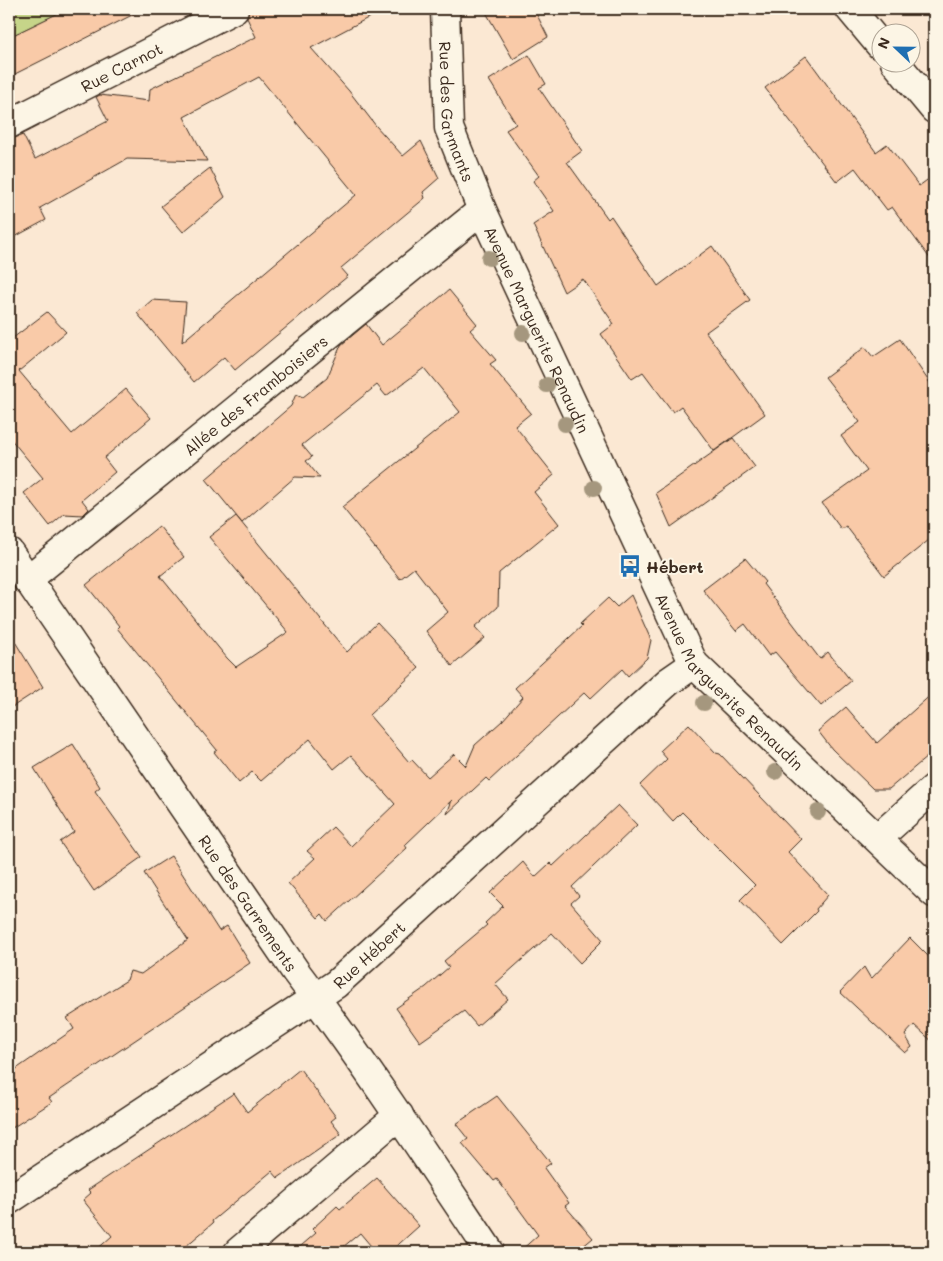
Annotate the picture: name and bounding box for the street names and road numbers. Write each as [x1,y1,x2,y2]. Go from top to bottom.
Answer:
street label: Rue Carnot [77,37,166,96]
street label: Rue des Garmants [436,41,480,184]
street label: Avenue Marguerite Renaudin [480,222,595,436]
street label: Allée des Framboisiers [179,330,331,459]
street label: Avenue Marguerite Renaudin [652,589,809,774]
street label: Rue des Garrements [195,830,303,975]
street label: Rue Hébert [328,916,409,993]

